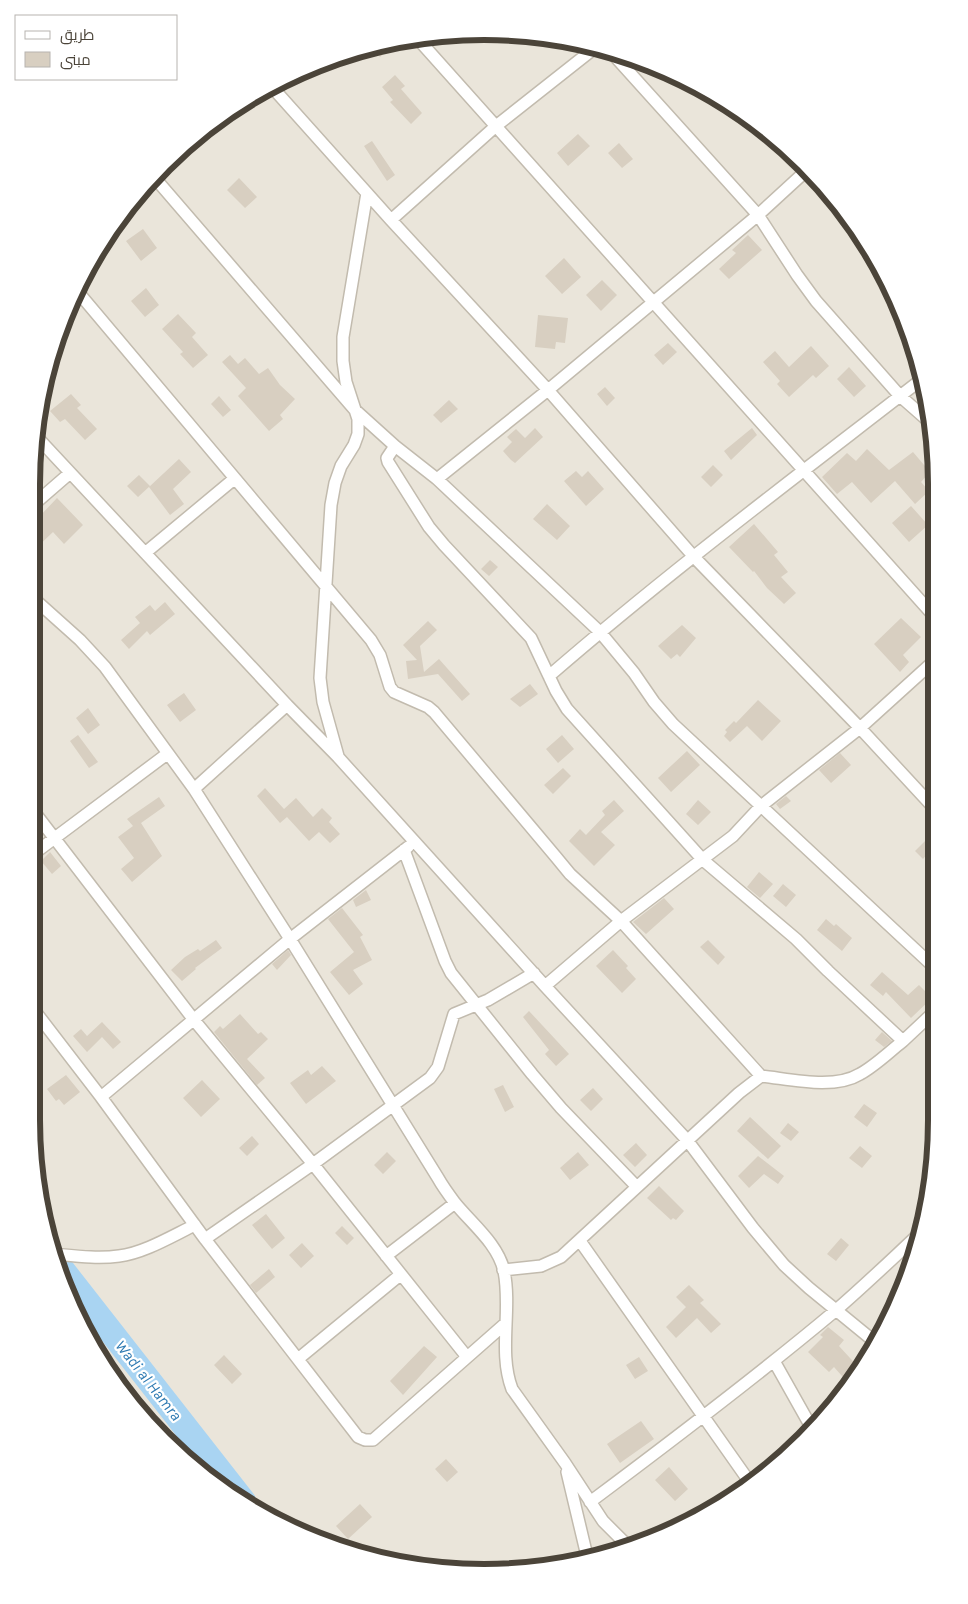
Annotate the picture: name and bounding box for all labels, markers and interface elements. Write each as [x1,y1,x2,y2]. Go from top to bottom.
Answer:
legend [15,15,178,80]
text: طريق [60,26,94,45]
text: مبنى [60,51,91,70]
water label: Wadi al Hamra [111,1336,186,1424]

